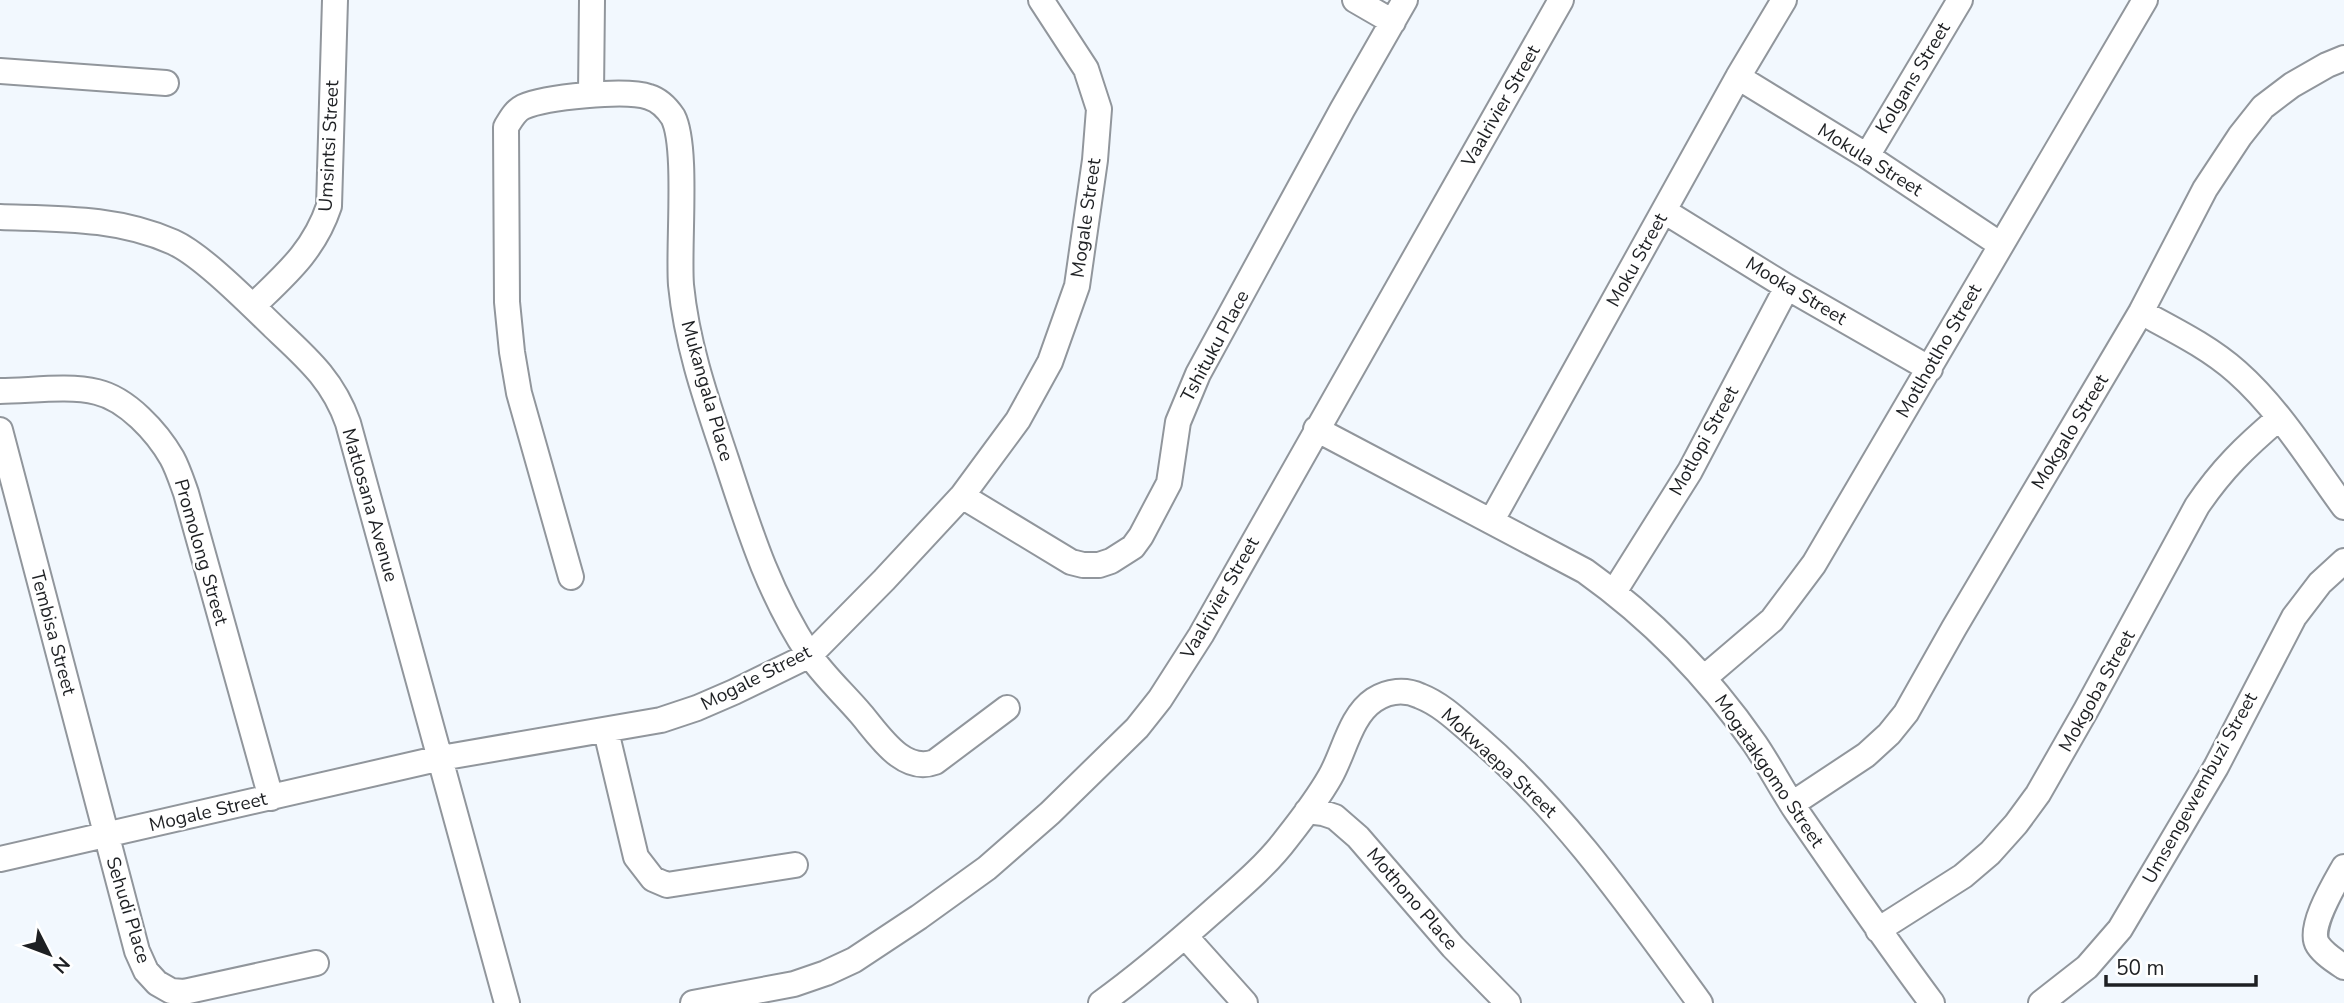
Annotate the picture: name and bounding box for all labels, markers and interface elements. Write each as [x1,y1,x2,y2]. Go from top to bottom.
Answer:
street label: Kolgans Street [1870,17,1957,139]
street label: Vaalrivier Street [1455,40,1547,173]
street label: Umsintsi Street [313,79,345,212]
street label: Mokula Street [1812,117,1928,203]
street label: Mogale Street [1065,156,1107,279]
street label: Moku Street [1600,208,1674,312]
street label: Mooka Street [1741,251,1852,332]
street label: Motlhotlho Street [1890,279,1988,423]
street label: Tshituku Place [1175,286,1255,406]
street label: Mukangala Place [674,318,740,464]
street label: Mokgalo Street [2025,369,2115,494]
street label: Motlopi Street [1663,381,1745,501]
street label: Matlosana Avenue [336,425,404,585]
street label: Promolong Street [168,476,234,628]
street label: Vaalrivier Street [1174,532,1266,665]
street label: Tembisa Street [24,568,82,698]
street label: Mokgoba Street [2053,625,2141,757]
street label: Mogale Street [696,639,816,717]
street label: Umsengewembuzi Street [2136,687,2264,888]
street label: Mogatakgomo Street [1708,689,1830,853]
street label: Mokwaepa Street [1435,702,1563,824]
street label: Mogale Street [146,786,270,838]
street label: Mothono Place [1360,842,1464,956]
street label: Sehudi Place [99,854,157,966]
north arrow [14,919,84,989]
scale bar [2106,944,2256,988]
text: N [46,951,75,979]
text: 50 m [2116,954,2165,982]

